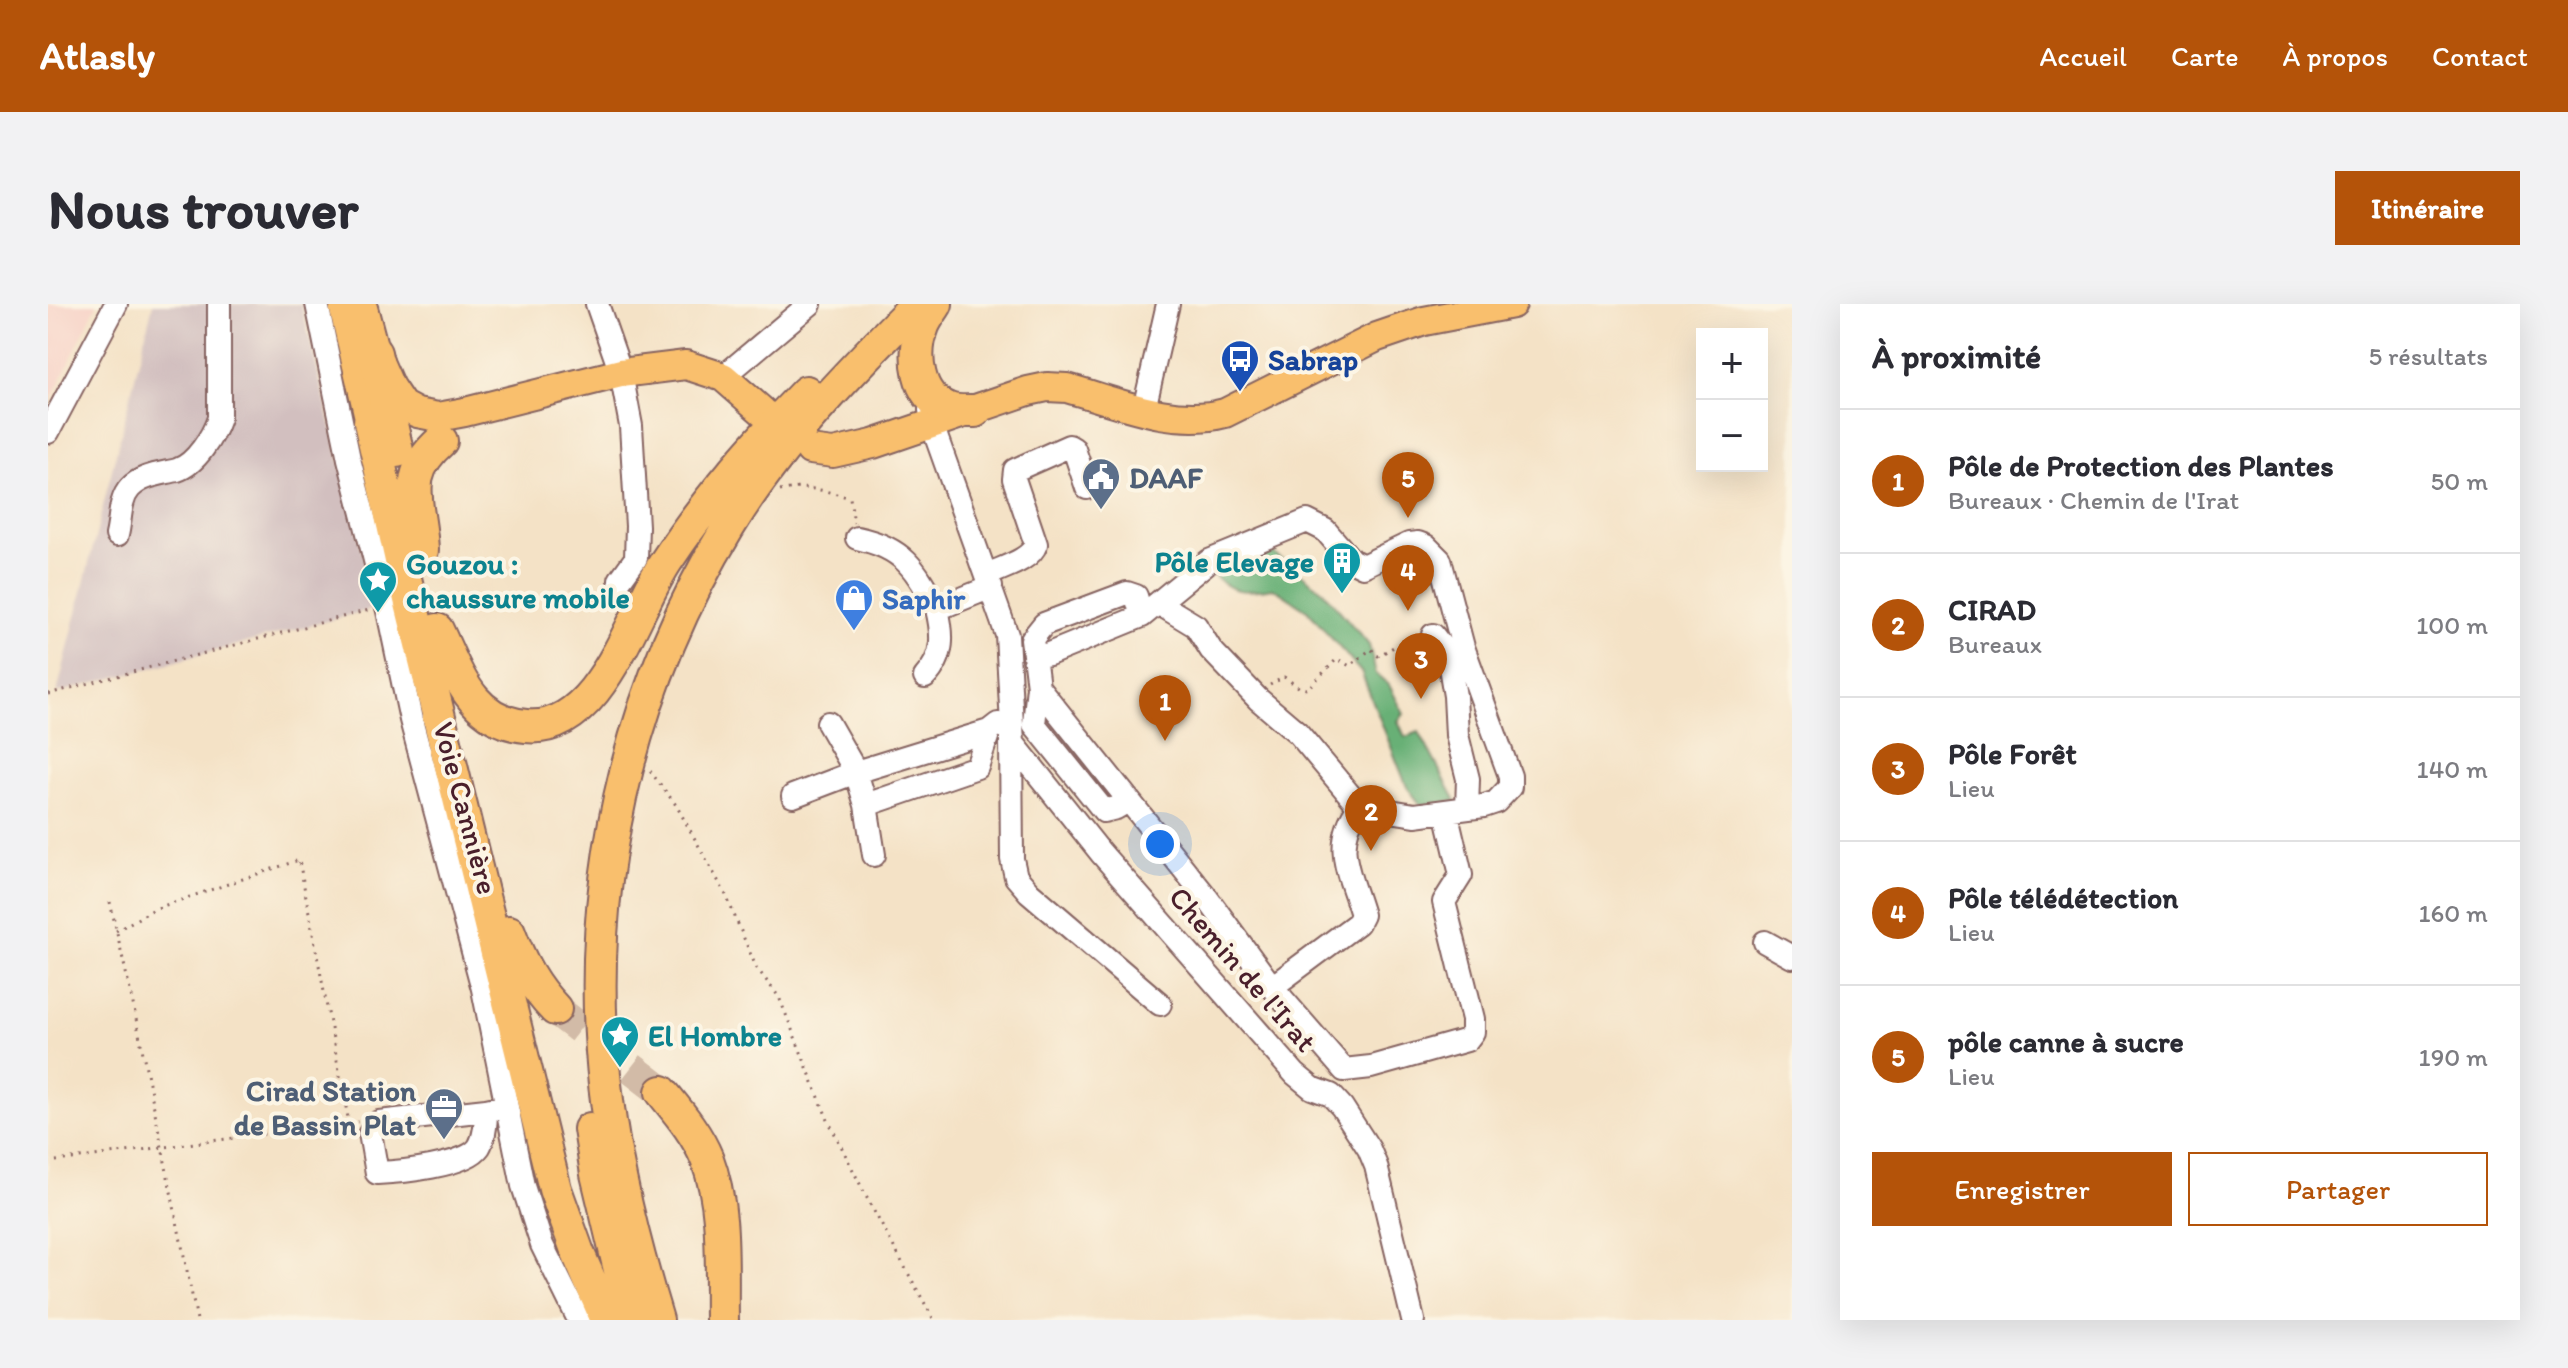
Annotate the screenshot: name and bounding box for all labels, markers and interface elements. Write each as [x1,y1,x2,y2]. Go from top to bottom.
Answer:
text: Atlasly [40,33,155,79]
text: Accueil [2039,39,2127,73]
text: Carte [2171,39,2239,73]
text: À propos [2283,39,2388,73]
text: Contact [2432,39,2528,73]
button: Itinéraire [2335,171,2520,245]
text: Nous trouver [48,175,358,242]
map controls [1696,328,1768,472]
button: + [1696,328,1768,400]
text: À proximité [1872,336,2041,377]
bus stop icon: Sabrap [1219,338,1261,393]
text: 5 résultats [2368,340,2488,372]
place label: Sabrap [1268,341,1358,378]
button: − [1696,400,1768,472]
text: Pôle de Protection des Plantes [1948,447,2334,484]
pin: 5 [1382,452,1434,518]
public building icon: DAAF [1080,456,1122,511]
place label: DAAF [1129,459,1203,496]
text: 1 [1892,465,1904,497]
text: 50 m [2431,465,2488,497]
text: Bureaux · Chemin de l'Irat [1948,484,2239,516]
building icon: Pôle Elevage [1321,540,1363,595]
place label: Pôle Elevage [1154,543,1314,580]
place label: Gouzou : chaussure mobile [406,545,630,616]
pin: 4 [1382,545,1434,611]
place icon: Gouzou : chaussure mobile [357,559,399,614]
shop icon: Saphir [833,577,875,632]
place label: Saphir [882,580,966,617]
text: CIRAD [1948,591,2036,628]
text: 2 [1891,609,1905,641]
text: 100 m [2416,609,2488,641]
text: Bureaux [1948,628,2042,660]
pin: 3 [1395,633,1447,699]
pin: 1 [1139,675,1191,741]
street label: Voie Cannière [425,718,507,898]
text: Pôle Forêt [1948,735,2077,772]
text: 3 [1891,753,1905,785]
text: 140 m [2417,753,2488,785]
text: Lieu [1948,772,1995,804]
pin: 2 [1345,785,1397,851]
your location [1140,824,1180,864]
street label: Chemin de l'Irat [1161,879,1325,1059]
text: Pôle télédétection [1948,879,2178,916]
text: 4 [1890,897,1906,929]
text: 160 m [2418,897,2488,929]
text: Lieu [1948,916,1995,948]
place icon: El Hombre [599,1014,641,1069]
place label: El Hombre [648,1017,782,1054]
text: pôle canne à sucre [1948,1023,2184,1060]
text: 5 [1891,1041,1905,1073]
text: 190 m [2419,1041,2488,1073]
text: Lieu [1948,1060,1995,1092]
place label: Cirad Station de Bassin Plat [234,1072,417,1143]
office icon: Cirad Station de Bassin Plat [423,1086,465,1141]
button: Enregistrer [1872,1152,2172,1226]
button: Partager [2188,1152,2488,1226]

